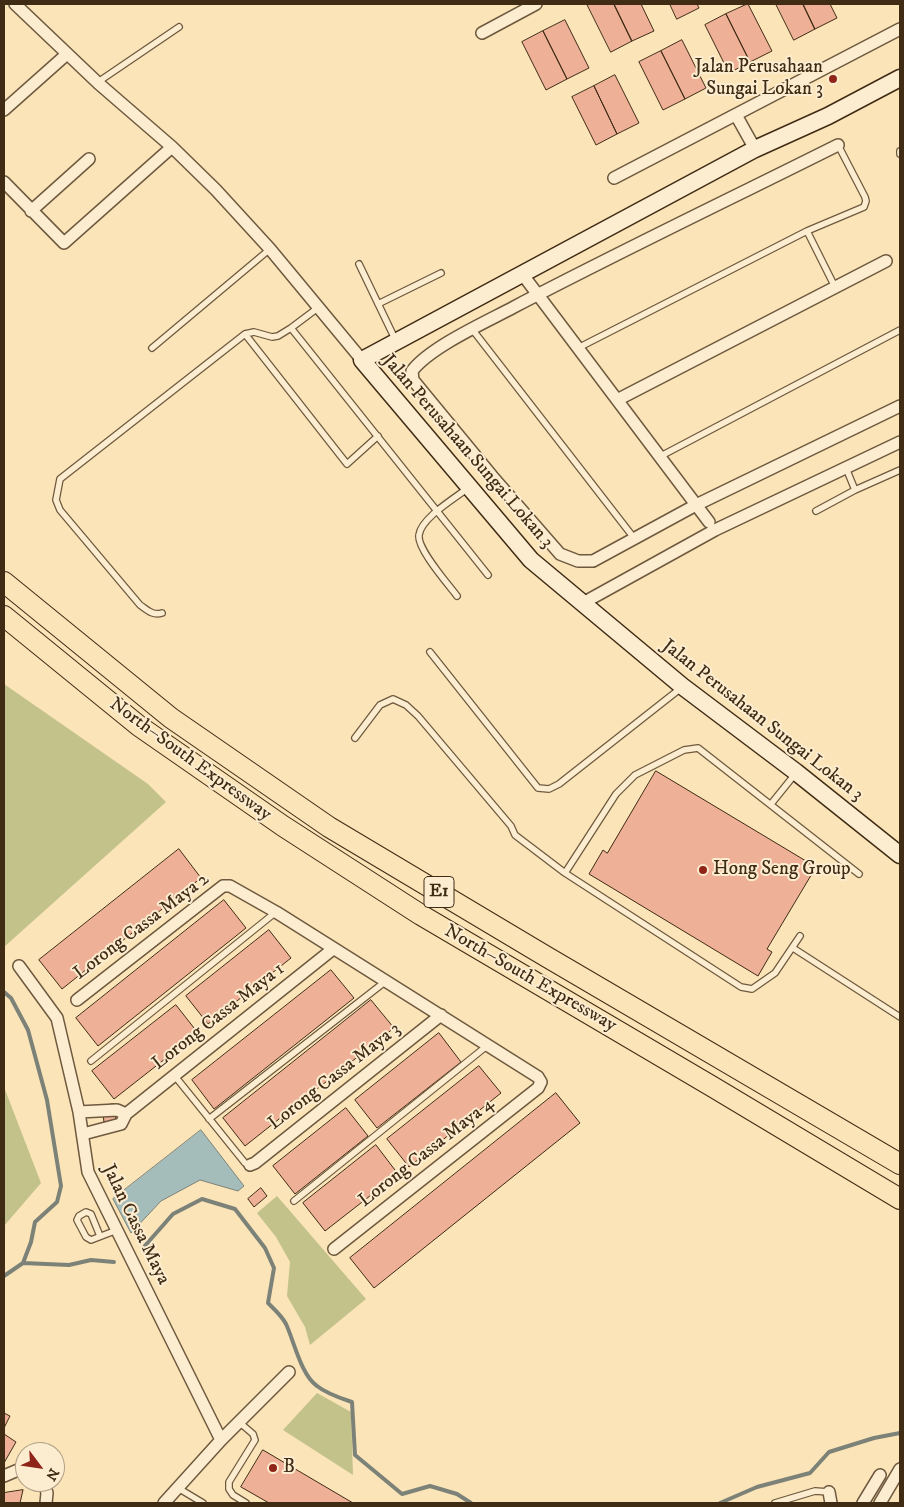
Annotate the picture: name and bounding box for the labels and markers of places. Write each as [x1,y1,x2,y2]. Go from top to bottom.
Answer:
place label: Jalan Perusahaan Sungai Lokan 3 [695,57,823,101]
marker: Jalan Perusahaan Sungai Lokan 3 [827,73,839,85]
place label: Hong Seng Group [713,859,851,881]
marker: Hong Seng Group [697,864,709,876]
place label: B [283,1457,295,1479]
marker: B [267,1462,279,1474]

